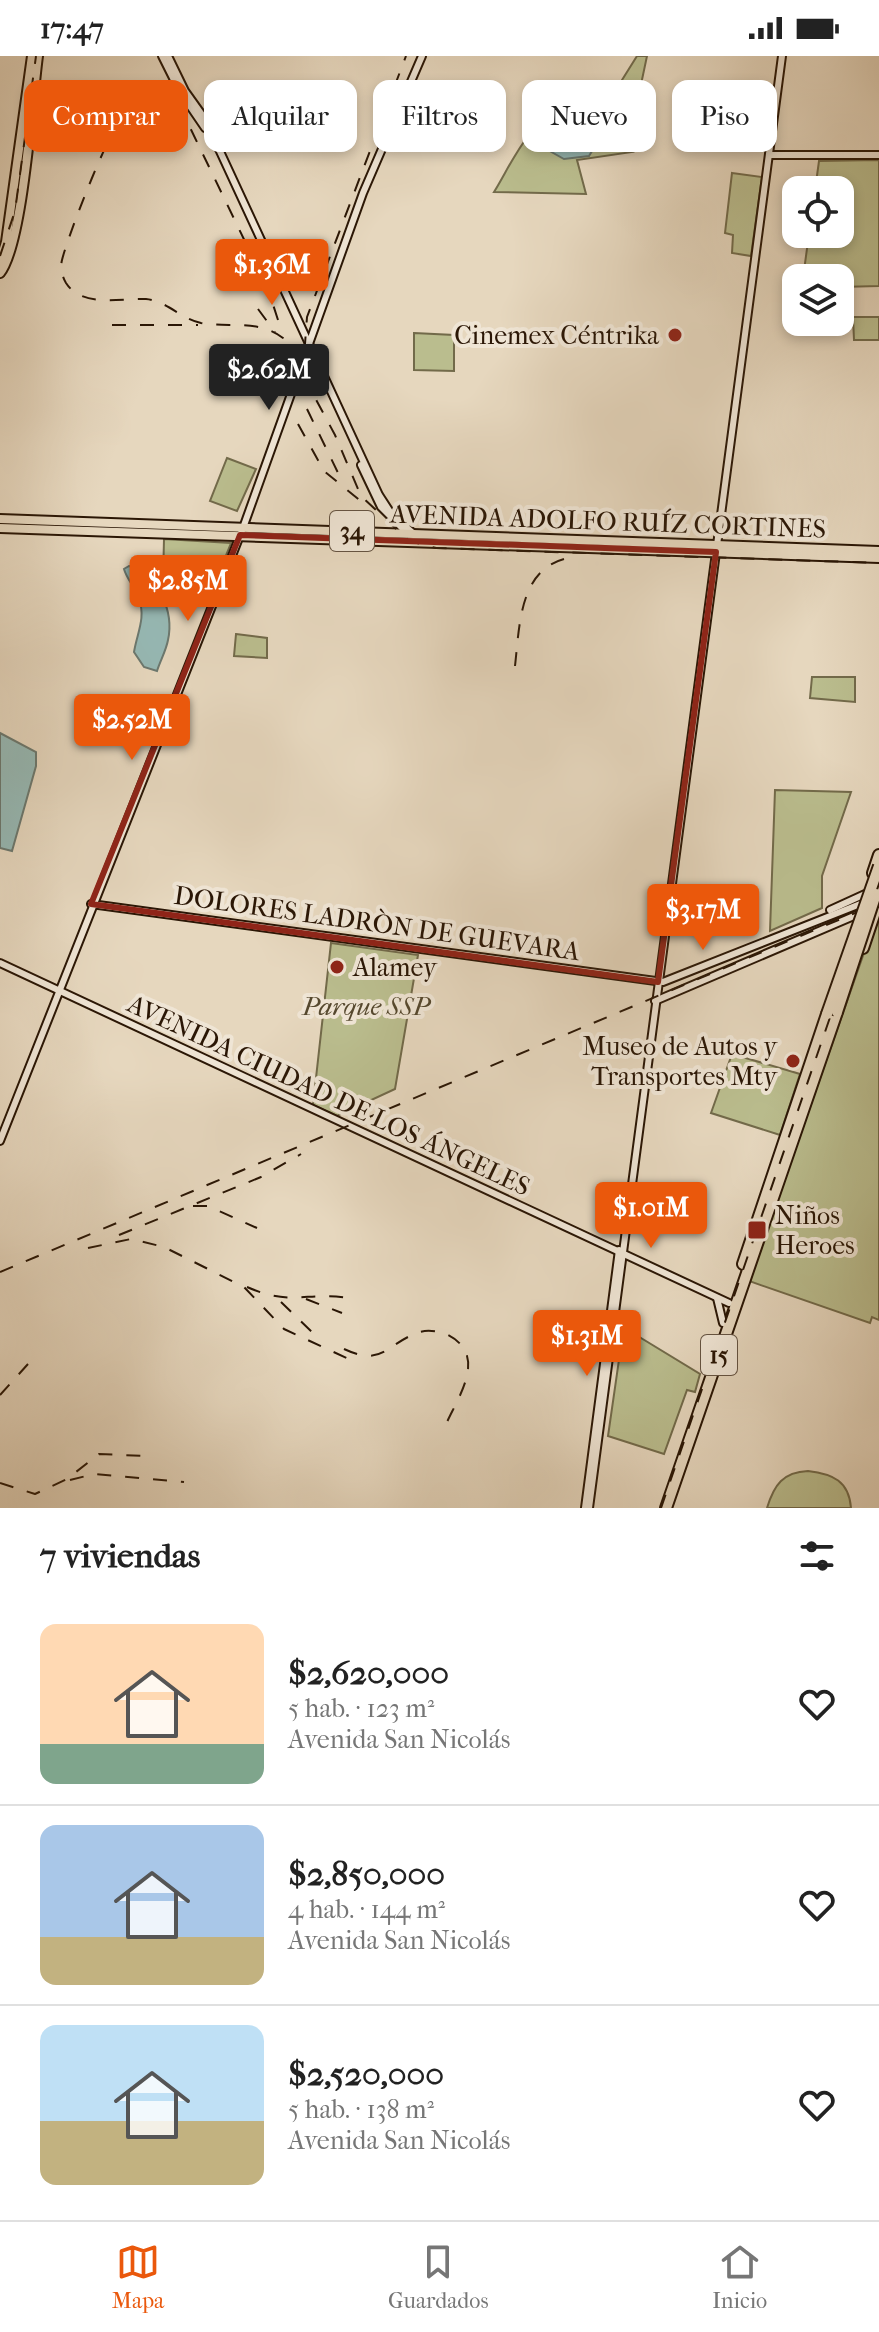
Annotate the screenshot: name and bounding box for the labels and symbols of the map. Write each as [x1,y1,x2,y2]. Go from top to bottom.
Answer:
pin: $1.36M [207,239,337,307]
place label: Cinemex Céntrika [454,320,660,351]
marker: Cinemex Céntrika [666,326,684,344]
pin: $2.62M [204,344,334,412]
street label: AVENIDA ADOLFO RUÍZ CORTINES [388,497,827,545]
road number: 34 [330,511,374,551]
pin: $2.85M [123,555,253,623]
pin: $2.52M [67,694,197,762]
street label: DOLORES LADRÒN DE GUEVARA [172,879,583,967]
pin: $3.17M [638,884,768,952]
place label: Alamey [352,952,438,983]
marker: Alamey [328,958,346,976]
street label: AVENIDA CIUDAD DE LOS ÁNGELES [122,987,535,1203]
park label: Parque SSP [301,991,432,1022]
place label: Museo de Autos y Transportes Mty [582,1031,778,1092]
marker: Museo de Autos y Transportes Mty [784,1052,802,1070]
pin: $1.01M [586,1182,716,1250]
place label: Niños Heroes [775,1200,855,1261]
marker: Niños Heroes [746,1219,768,1241]
pin: $1.31M [522,1310,652,1378]
road number: 15 [701,1335,737,1375]

